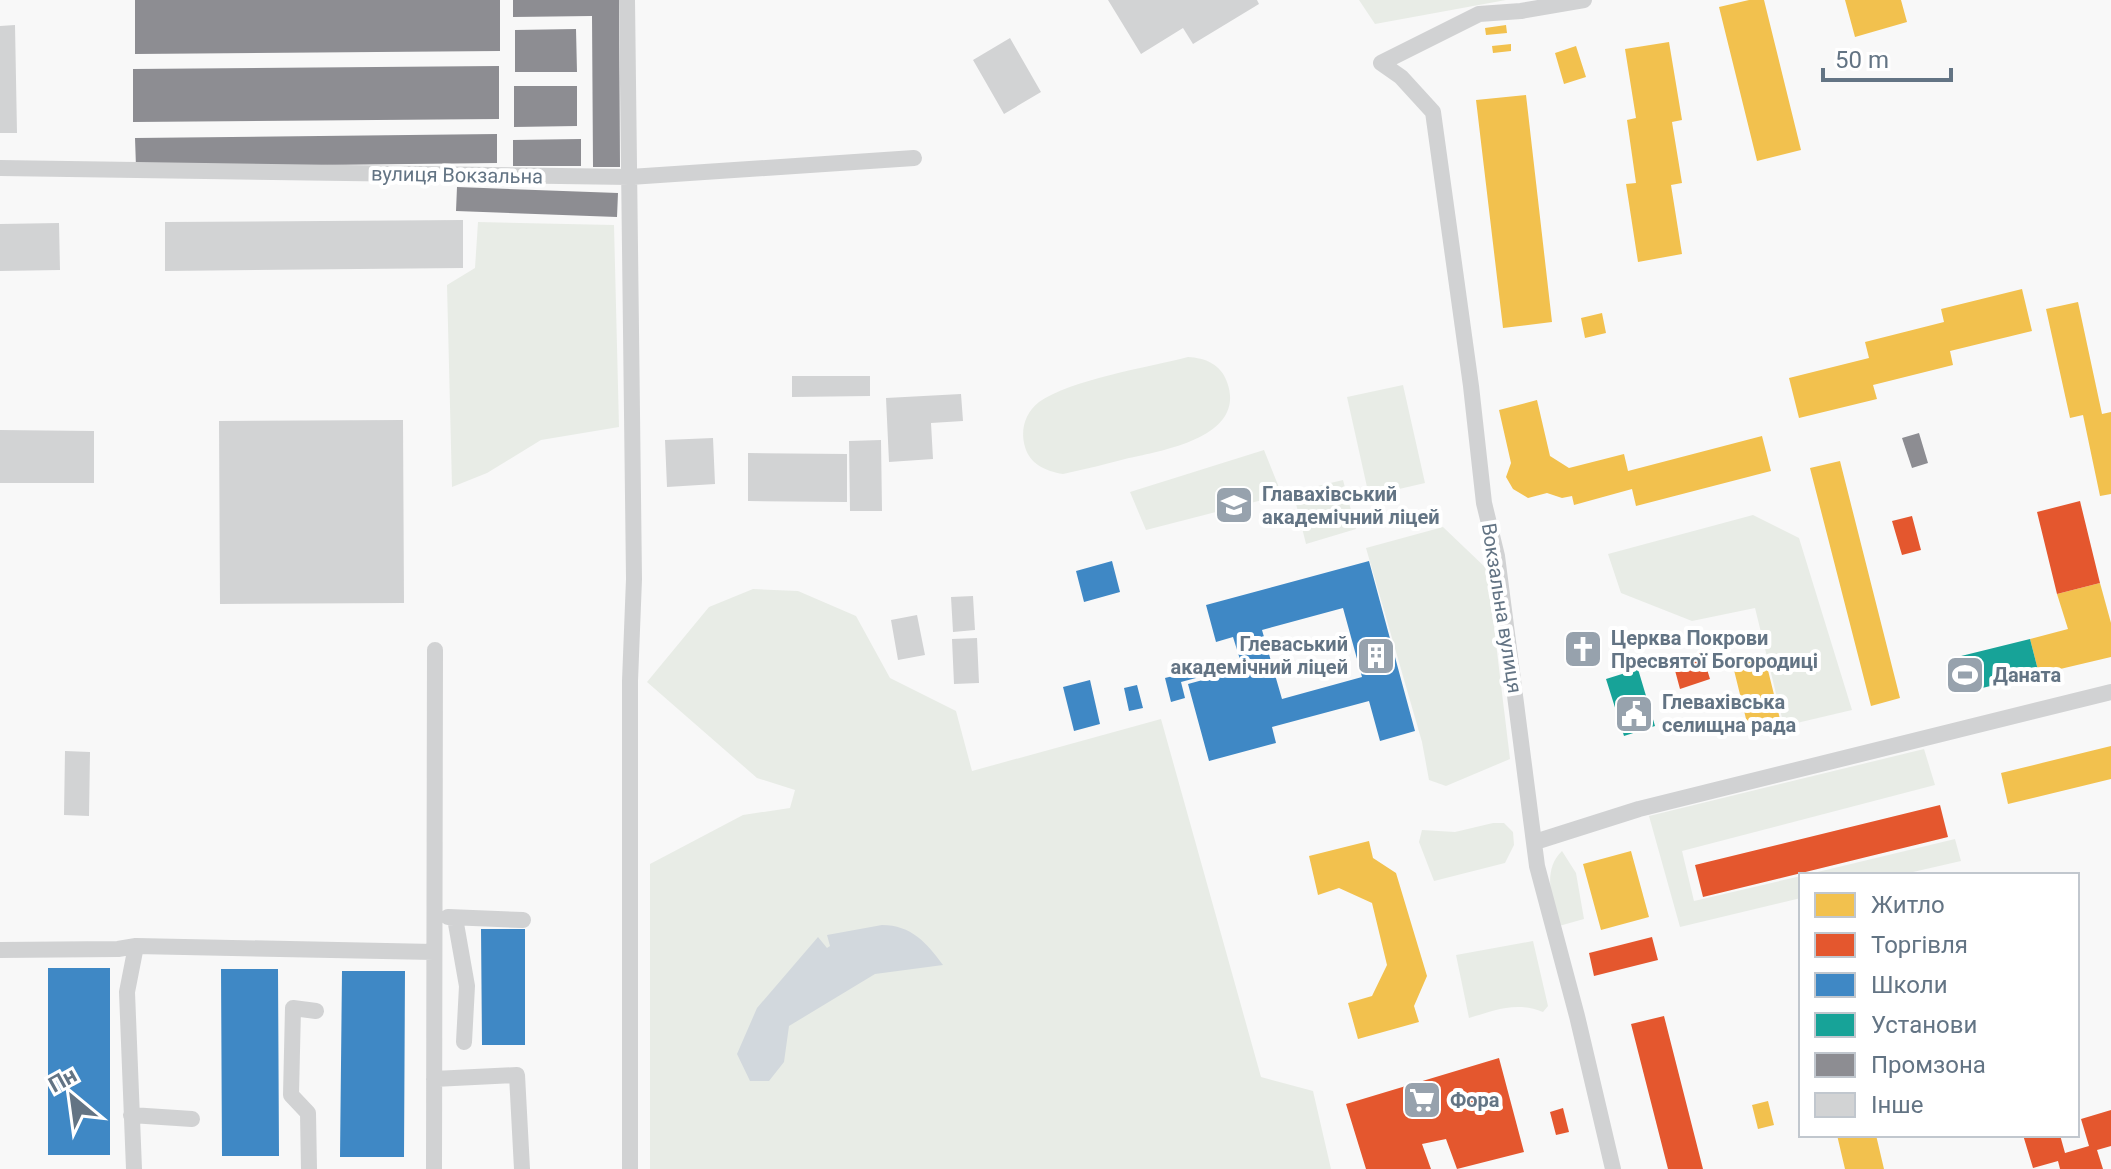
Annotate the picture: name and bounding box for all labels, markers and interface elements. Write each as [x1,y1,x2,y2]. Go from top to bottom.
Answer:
scale bar [1823,32,1951,82]
text: 50 m [1835,46,1889,74]
street label: вулиця Вокзальна [371,162,543,188]
place label: Главахівський академічний ліцей [1262,482,1440,529]
school or university icon: Главахівський академічний ліцей [1213,484,1255,526]
street label: Вокзальна вулиця [1477,521,1527,695]
place label: Церква Покрови Пресвятої Богородиці [1611,626,1818,673]
church icon: Церква Покрови Пресвятої Богородиці [1562,628,1604,670]
place label: Глеваський академічний ліцей [1170,632,1348,679]
building icon: Глеваський академічний ліцей [1355,635,1397,677]
sports icon: Даната [1944,654,1986,696]
place label: Даната [1993,663,2062,687]
place label: Глевахівська селищна рада [1662,690,1796,737]
public building icon: Глевахівська селищна рада [1613,693,1655,735]
legend [1799,873,2079,1137]
text: Житло [1871,891,1945,919]
text: Торгівля [1871,931,1968,959]
text: Школи [1871,971,1948,999]
text: Установи [1871,1011,1977,1039]
text: Промзона [1871,1051,1986,1079]
north arrow [32,1057,112,1137]
text: Пн [44,1062,81,1098]
supermarket icon: Фора [1401,1079,1443,1121]
place label: Фора [1450,1088,1500,1112]
text: Інше [1871,1091,1924,1119]

